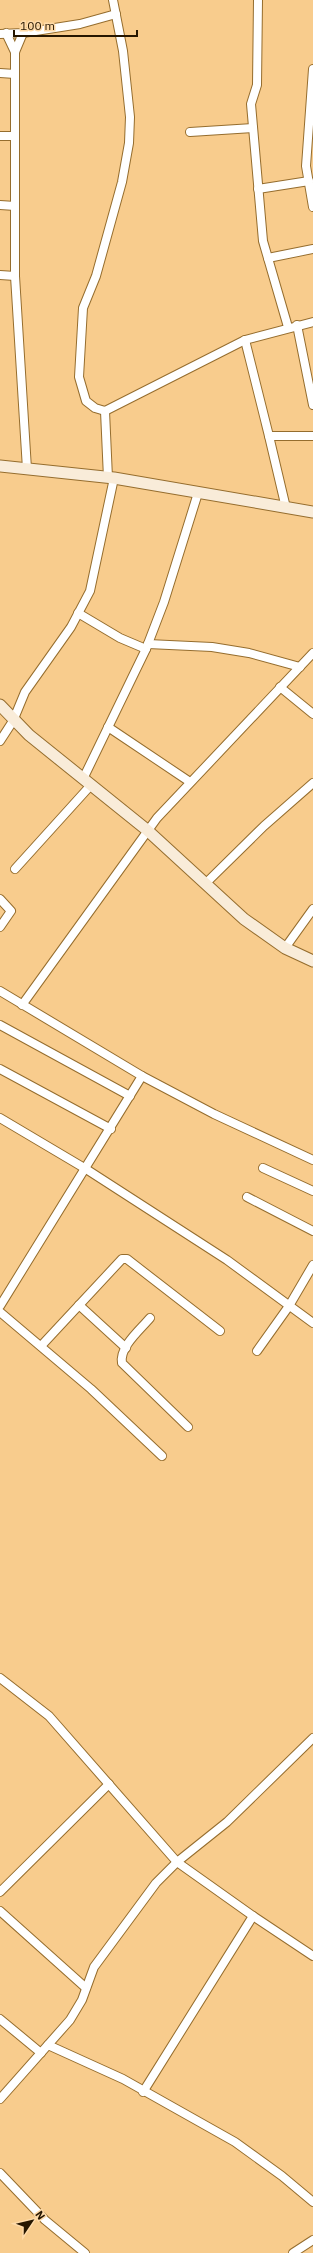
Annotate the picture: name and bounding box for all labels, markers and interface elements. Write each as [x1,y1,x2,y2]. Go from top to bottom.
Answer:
scale bar [14,12,137,38]
text: 100 m [20,18,55,33]
north arrow [12,2201,52,2241]
text: N [32,2208,48,2223]

